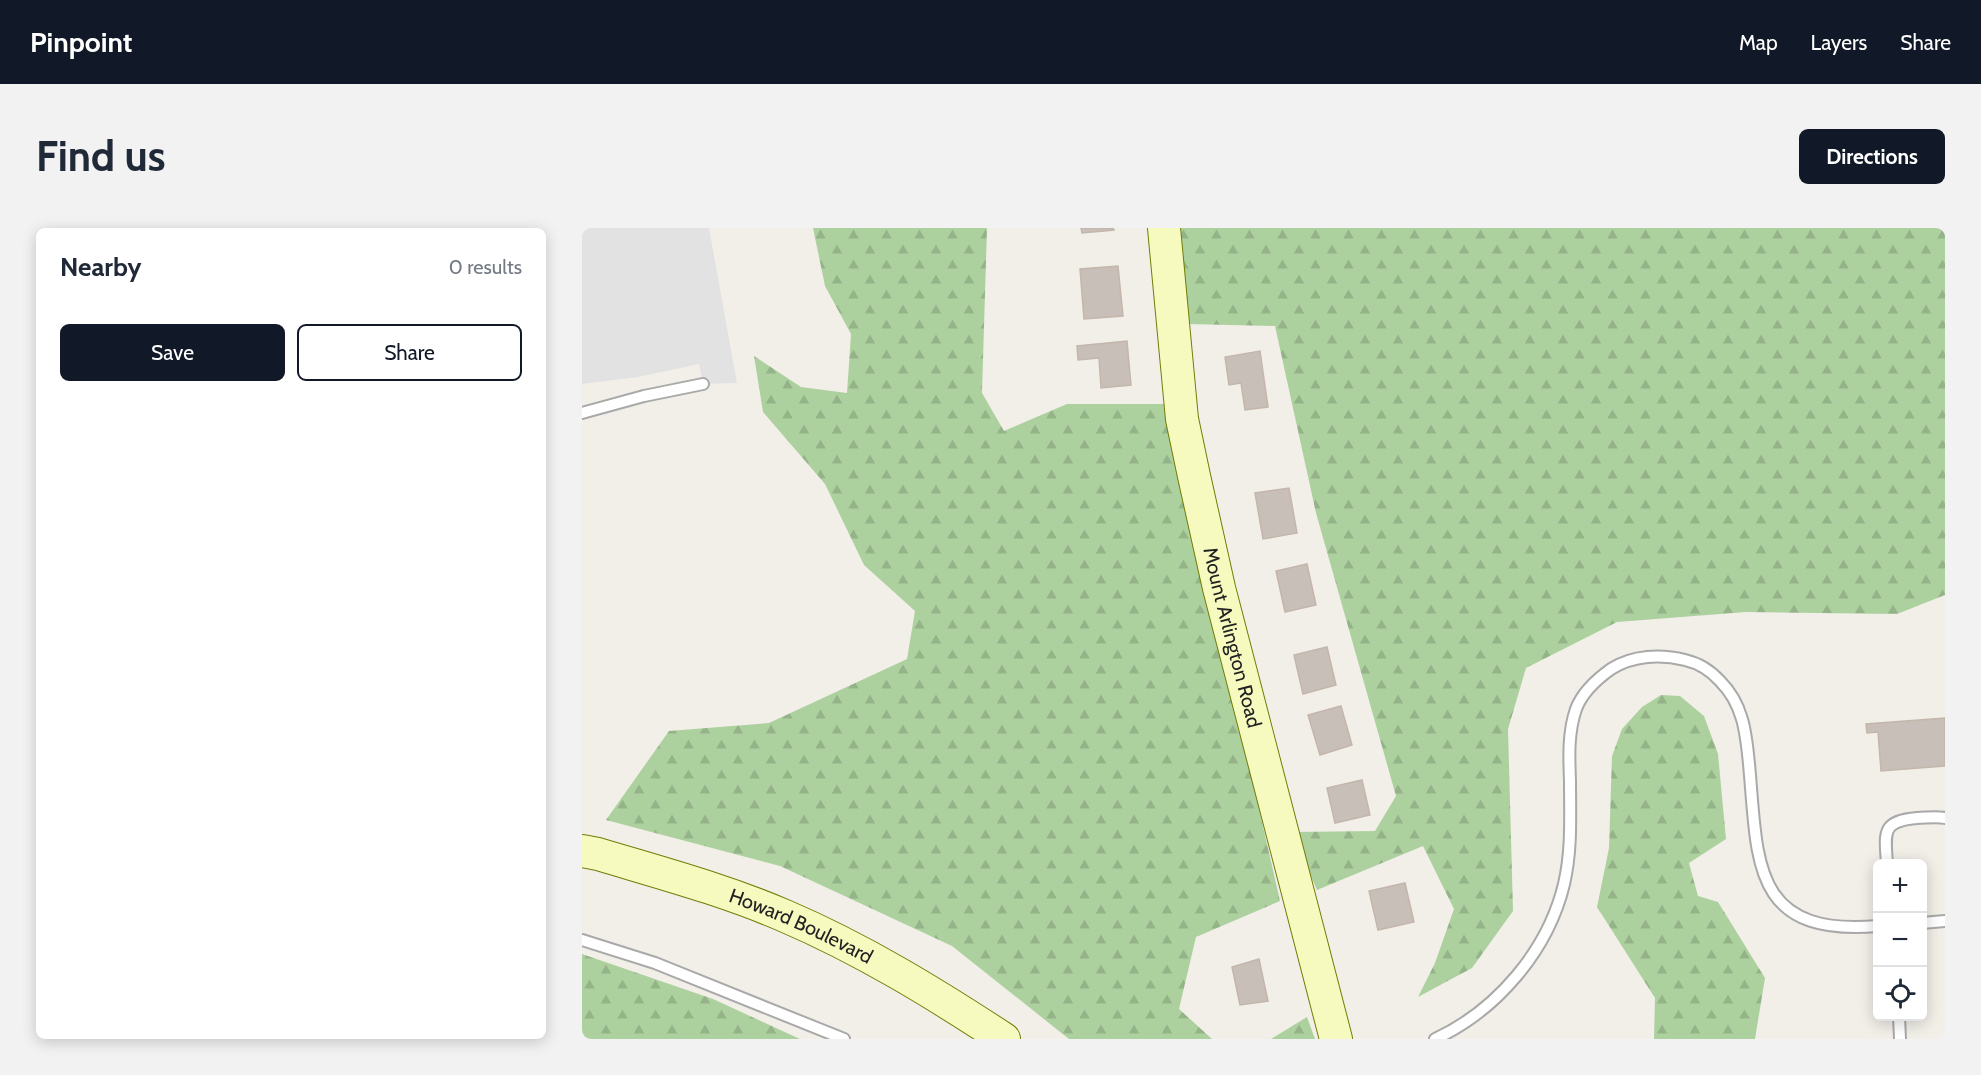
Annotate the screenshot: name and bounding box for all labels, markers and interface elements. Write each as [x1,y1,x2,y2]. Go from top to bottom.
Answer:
text: Pinpoint [30,25,132,59]
text: Map [1739,30,1778,55]
text: Layers [1811,30,1867,55]
text: Share [1900,30,1951,55]
button: Directions [1799,129,1945,184]
text: Find us [36,130,165,182]
text: Nearby [60,251,141,283]
text: 0 results [449,255,522,279]
button: Save [60,324,285,381]
button: Share [297,324,522,381]
street label: Mount Arlington Road [1198,545,1267,730]
map controls [1873,859,1927,1021]
button: + [1873,859,1927,913]
street label: Howard Boulevard [726,883,877,969]
button: − [1873,913,1927,967]
button: locate [1873,967,1927,1021]

